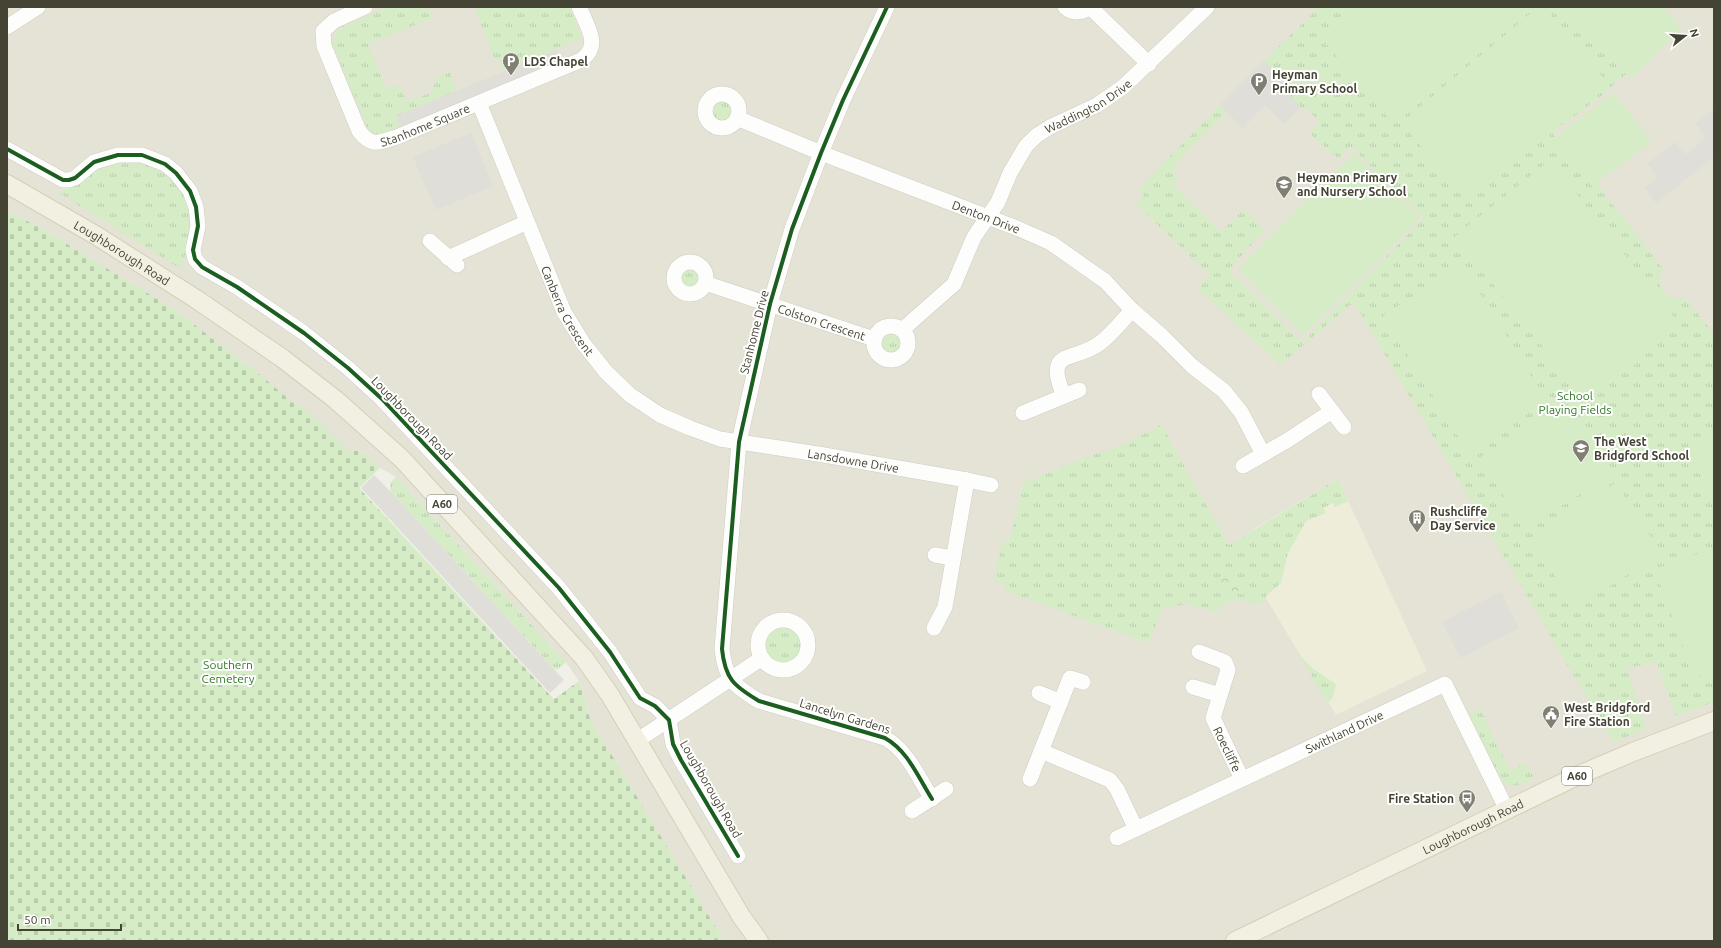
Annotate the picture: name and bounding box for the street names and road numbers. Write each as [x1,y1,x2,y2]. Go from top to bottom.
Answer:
street label: Waddington Drive [1042,76,1134,135]
street label: Stanhome Square [379,101,471,148]
street label: Denton Drive [950,198,1022,235]
street label: Loughborough Road [72,218,172,287]
street label: Canberra Crescent [539,264,597,358]
street label: Stanhome Drive [737,289,771,375]
street label: Colston Crescent [776,301,868,342]
street label: Loughborough Road [369,374,455,462]
street label: Lansdowne Drive [807,446,900,474]
road number: A60 [427,495,457,513]
street label: Lancelyn Gardens [798,696,892,736]
street label: Swithland Drive [1303,707,1385,755]
street label: Roecliffe [1211,724,1244,774]
street label: Loughborough Road [678,738,744,840]
road number: A60 [1562,767,1592,785]
street label: Loughborough Road [1420,796,1525,856]

